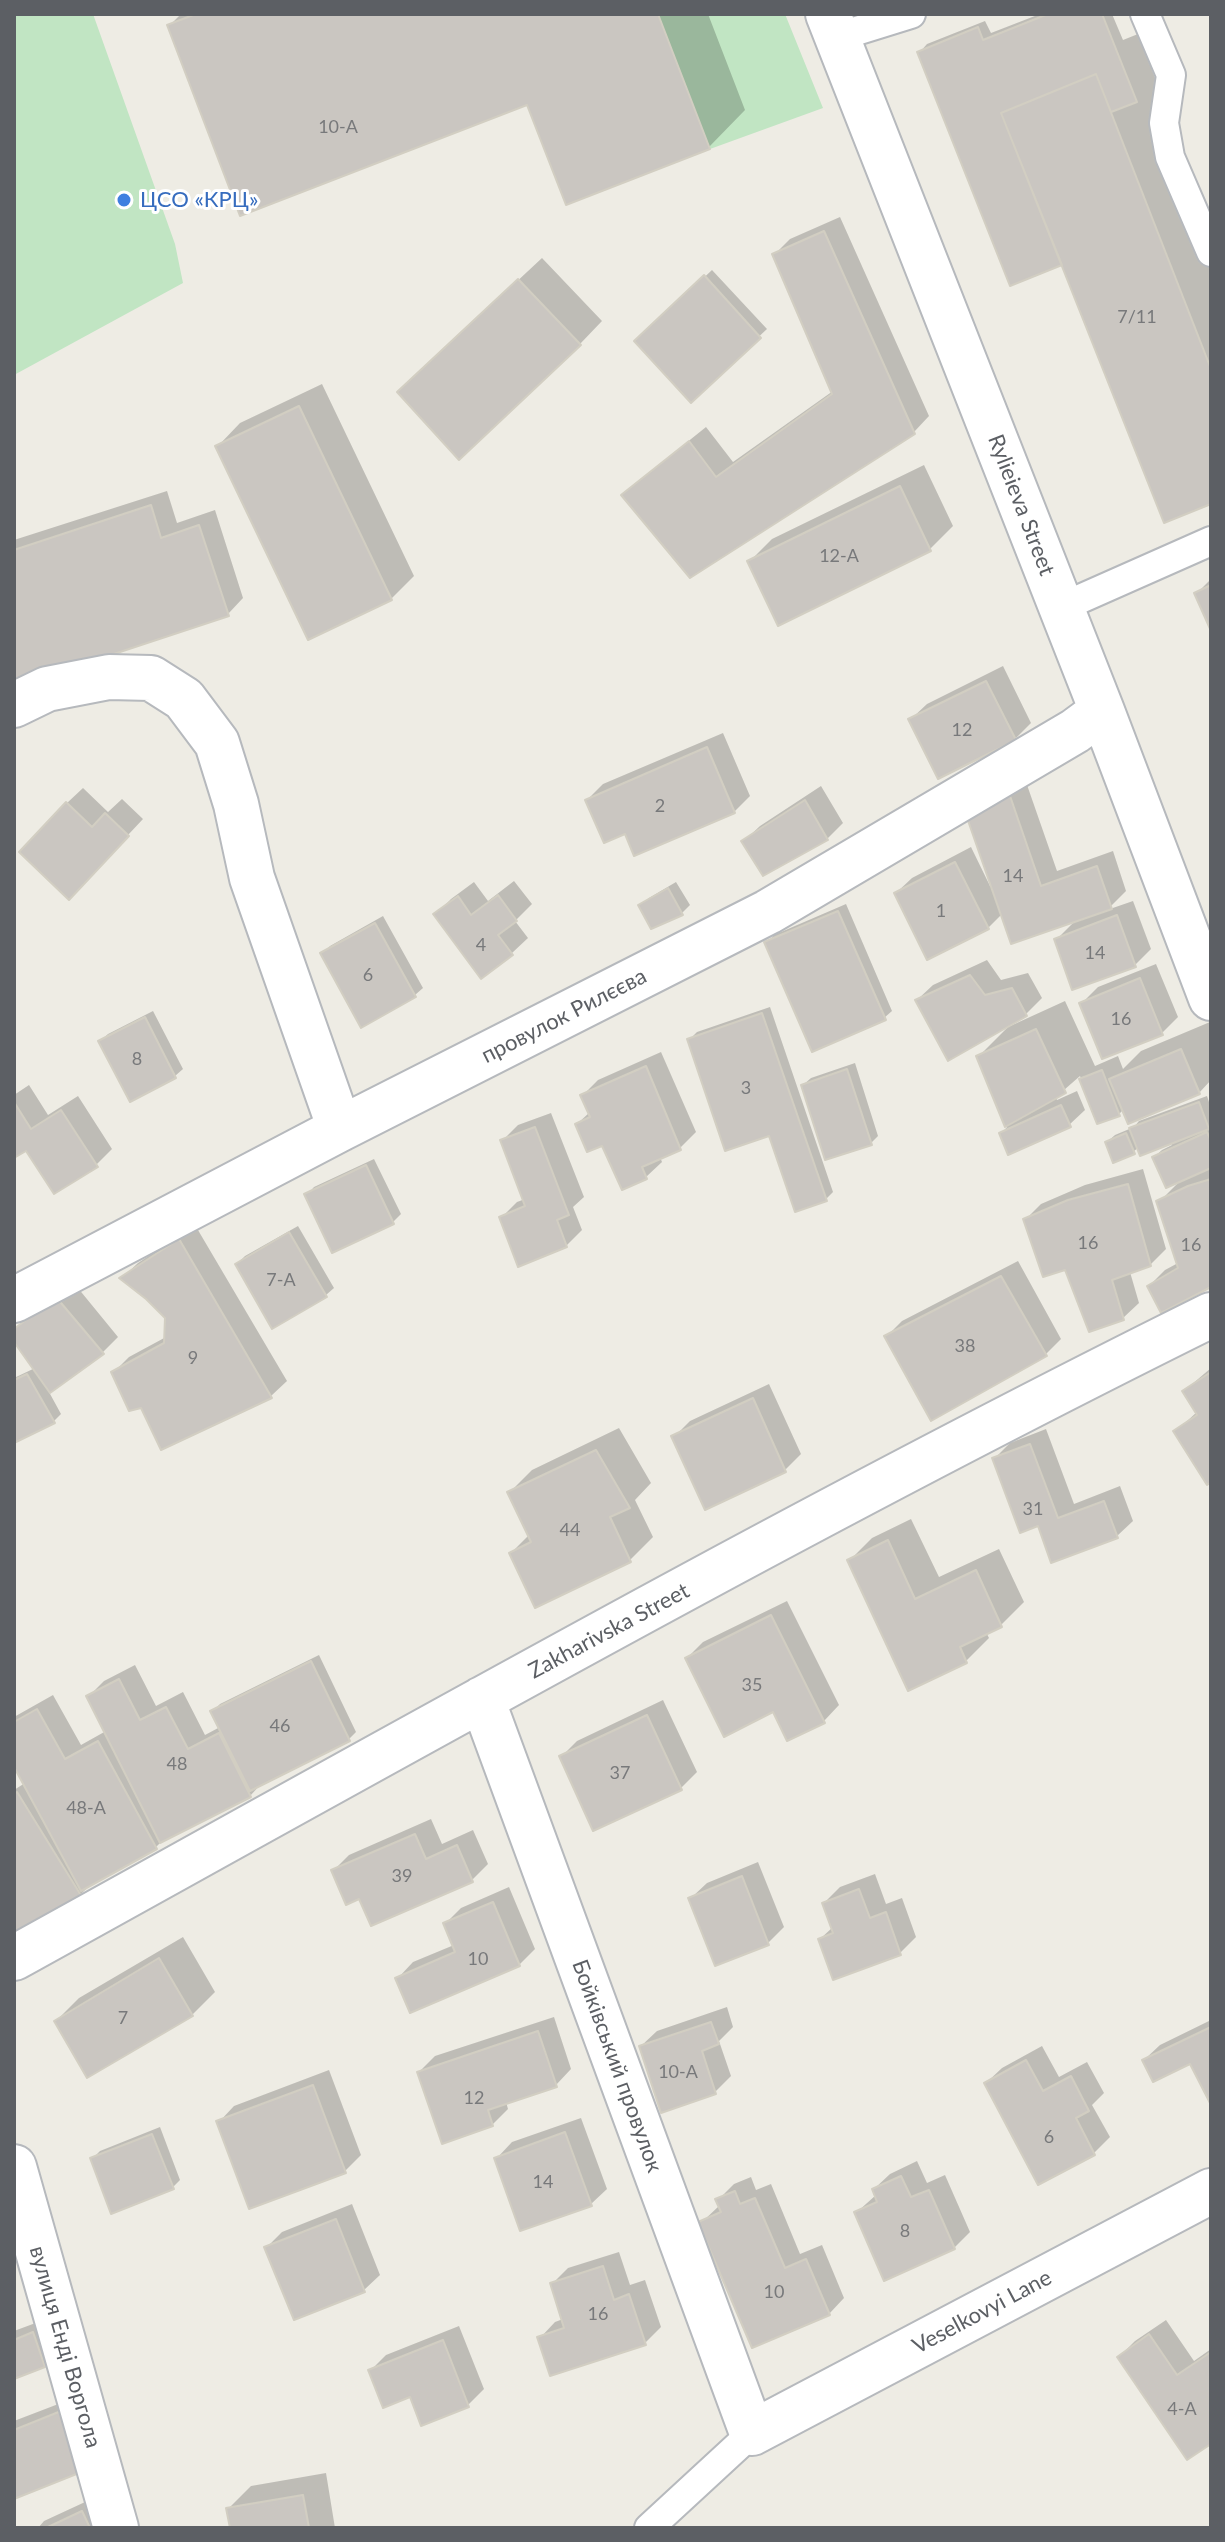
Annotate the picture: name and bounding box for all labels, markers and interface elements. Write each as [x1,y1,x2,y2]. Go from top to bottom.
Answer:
house number: 10-А [318,116,358,138]
place label: ЦСО «КРЦ» [140,187,258,213]
marker: ЦСО «КРЦ» [115,191,133,209]
house number: 7/11 [1117,306,1157,328]
street label: Rylieieva Street [982,431,1060,579]
house number: 12-А [819,545,859,567]
house number: 12 [952,719,972,741]
house number: 2 [655,795,665,817]
house number: 14 [1003,865,1023,887]
house number: 1 [936,900,946,922]
house number: 4 [476,934,486,956]
house number: 14 [1085,942,1105,964]
street label: провулок Рилєєва [477,963,651,1069]
house number: 6 [363,964,373,986]
house number: 16 [1111,1008,1131,1030]
house number: 8 [132,1048,142,1070]
house number: 3 [741,1077,751,1099]
house number: 16 [1078,1232,1098,1254]
house number: 16 [1181,1234,1201,1256]
house number: 7-А [266,1269,296,1291]
house number: 38 [955,1335,975,1357]
house number: 9 [188,1347,198,1369]
house number: 31 [1023,1498,1043,1520]
house number: 44 [560,1519,580,1541]
street label: Zakharivska Street [524,1578,694,1684]
house number: 35 [742,1674,762,1696]
house number: 46 [270,1715,290,1737]
house number: 48 [167,1753,187,1775]
house number: 37 [610,1762,630,1784]
house number: 48-А [66,1797,106,1819]
house number: 39 [392,1865,412,1887]
house number: 10 [468,1948,488,1970]
street label: Бойківський провулок [566,1956,668,2176]
house number: 7 [118,2007,128,2029]
house number: 10-А [658,2061,698,2083]
house number: 12 [464,2087,484,2109]
house number: 6 [1044,2126,1054,2148]
house number: 14 [533,2171,553,2193]
house number: 8 [900,2220,910,2242]
street label: вулиця Енді Воргола [24,2243,106,2451]
street label: Veselkovyi Lane [908,2264,1056,2360]
house number: 10 [764,2281,784,2303]
house number: 16 [588,2303,608,2325]
house number: 4-А [1167,2398,1197,2420]

